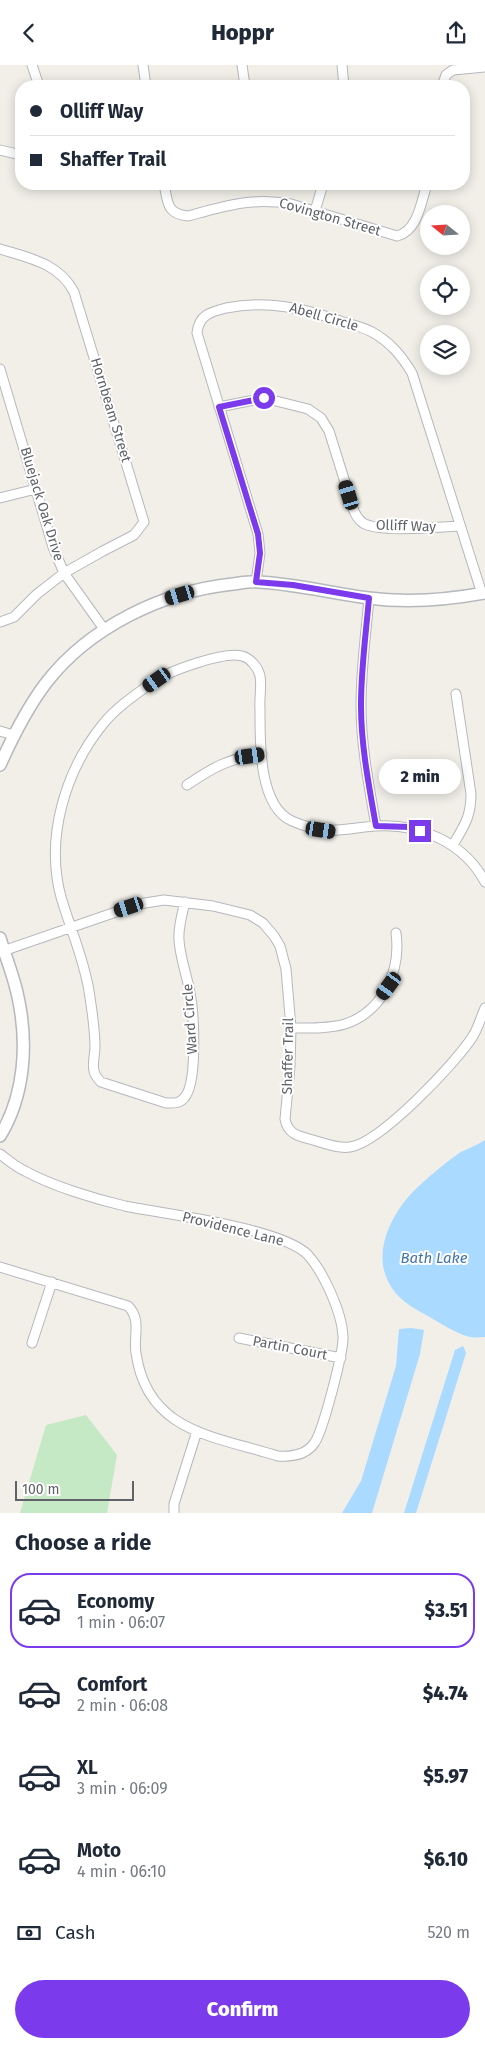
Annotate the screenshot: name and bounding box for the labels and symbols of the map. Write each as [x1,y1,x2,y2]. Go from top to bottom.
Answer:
street label: Covington Street [277,194,384,240]
north arrow [420,205,470,255]
street label: Abell Circle [288,299,360,335]
street label: Hornbeam Street [87,356,135,465]
route start [253,387,275,409]
street label: Bluejack Oak Drive [17,445,67,563]
car [337,478,360,512]
street label: Olliff Way [376,516,437,536]
car [163,583,196,607]
car [140,665,173,695]
car [234,746,265,766]
callout: 2 min [379,759,461,793]
car [305,820,336,840]
route end [409,820,431,842]
car [112,895,145,919]
car [374,969,403,1003]
street label: Ward Circle [179,983,201,1055]
street label: Shaffer Trail [279,1017,297,1095]
street label: Providence Lane [180,1208,286,1250]
water label: Bath Lake [401,1249,468,1267]
street label: Partin Court [251,1332,330,1364]
scale bar [15,1478,134,1501]

